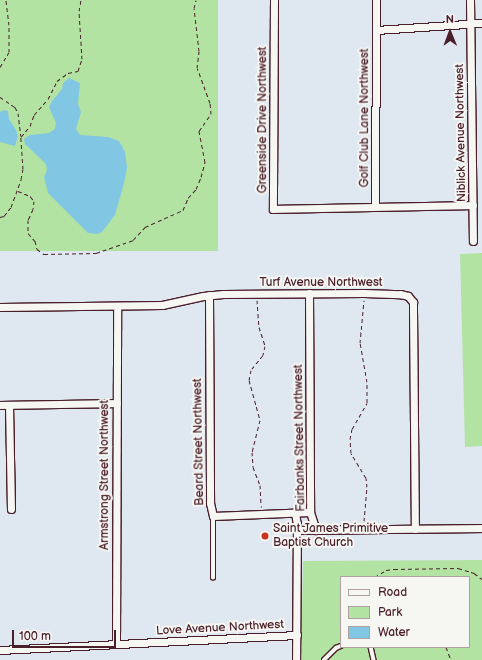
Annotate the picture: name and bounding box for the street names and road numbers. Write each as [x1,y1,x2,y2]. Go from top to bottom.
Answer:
street label: Greenside Drive Northwest [256,47,270,193]
street label: Golf Club Lane Northwest [358,48,372,188]
street label: Niblick Avenue Northwest [453,64,469,202]
street label: Turf Avenue Northwest [259,276,383,290]
street label: Fairbanks Street Northwest [292,364,308,512]
street label: Beard Street Northwest [191,378,207,506]
street label: Armstrong Street Northwest [98,400,112,550]
street label: Love Avenue Northwest [156,617,284,639]

